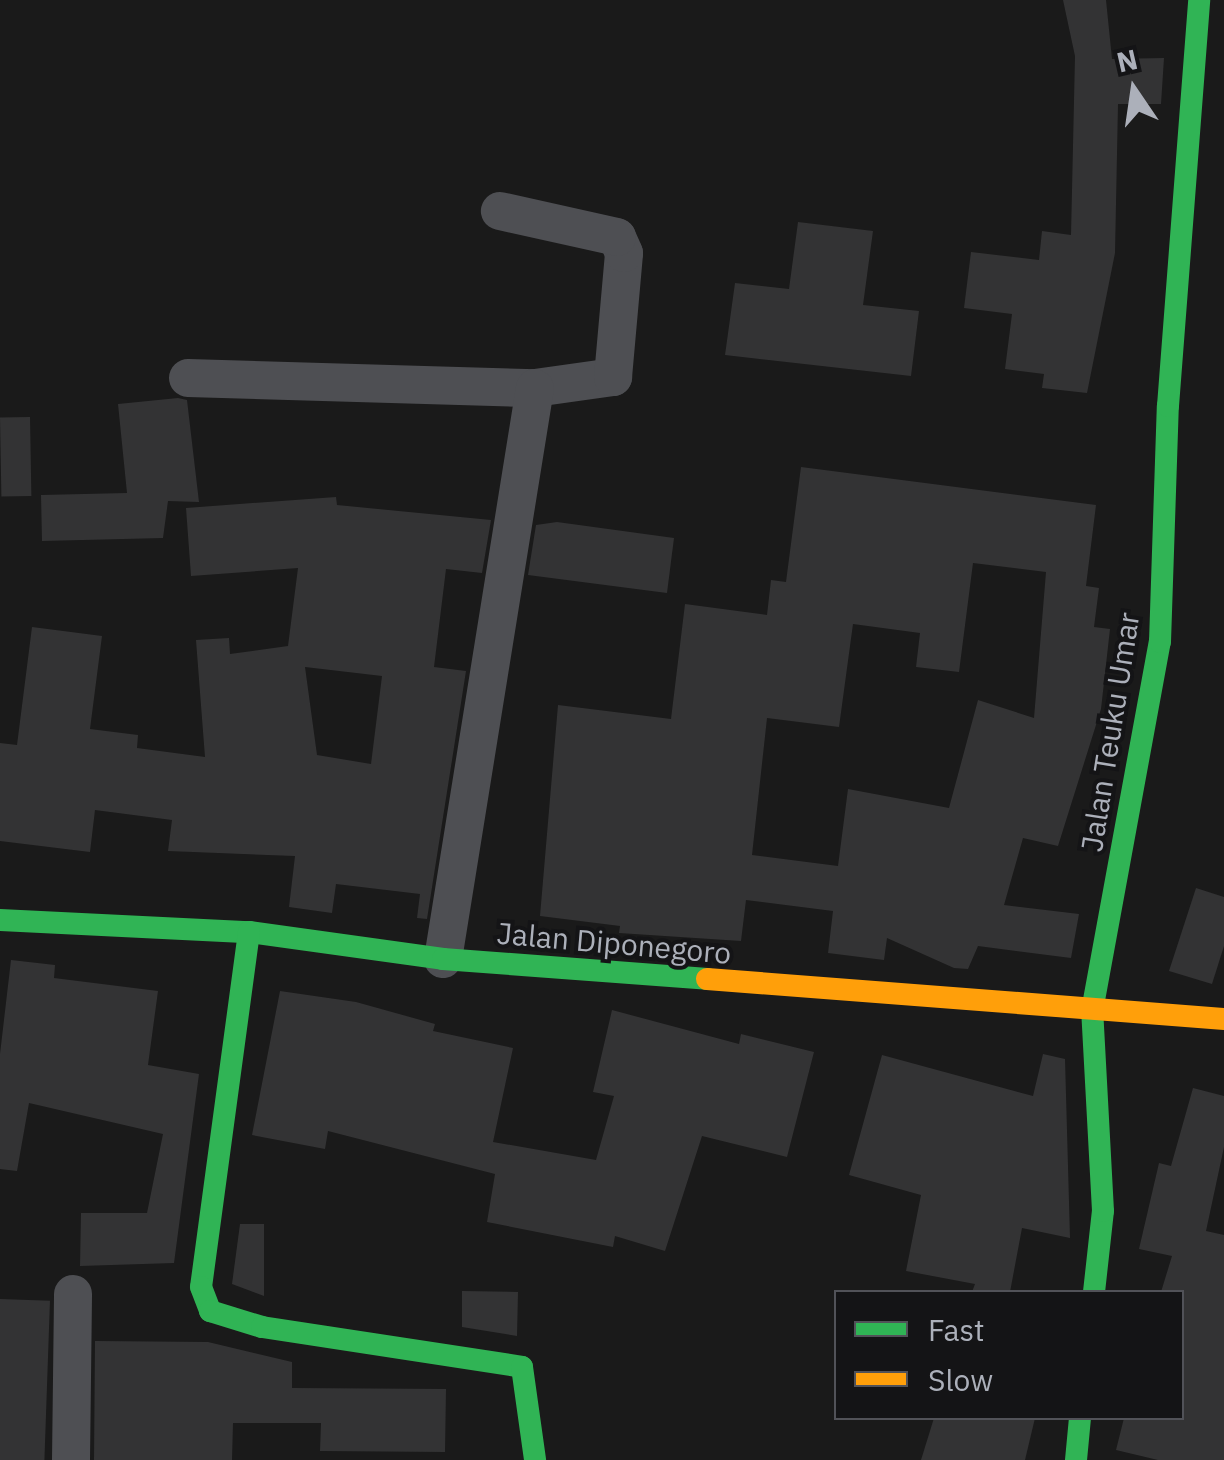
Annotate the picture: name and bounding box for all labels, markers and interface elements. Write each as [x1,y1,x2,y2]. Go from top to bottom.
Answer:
north arrow [1084,40,1184,140]
text: N [1113,40,1141,81]
street label: Jalan Teuku Umar [1073,610,1147,854]
street label: Jalan Diponegoro [495,915,733,971]
legend [834,1290,1184,1420]
text: Fast [928,1310,985,1349]
text: Slow [928,1360,993,1399]

